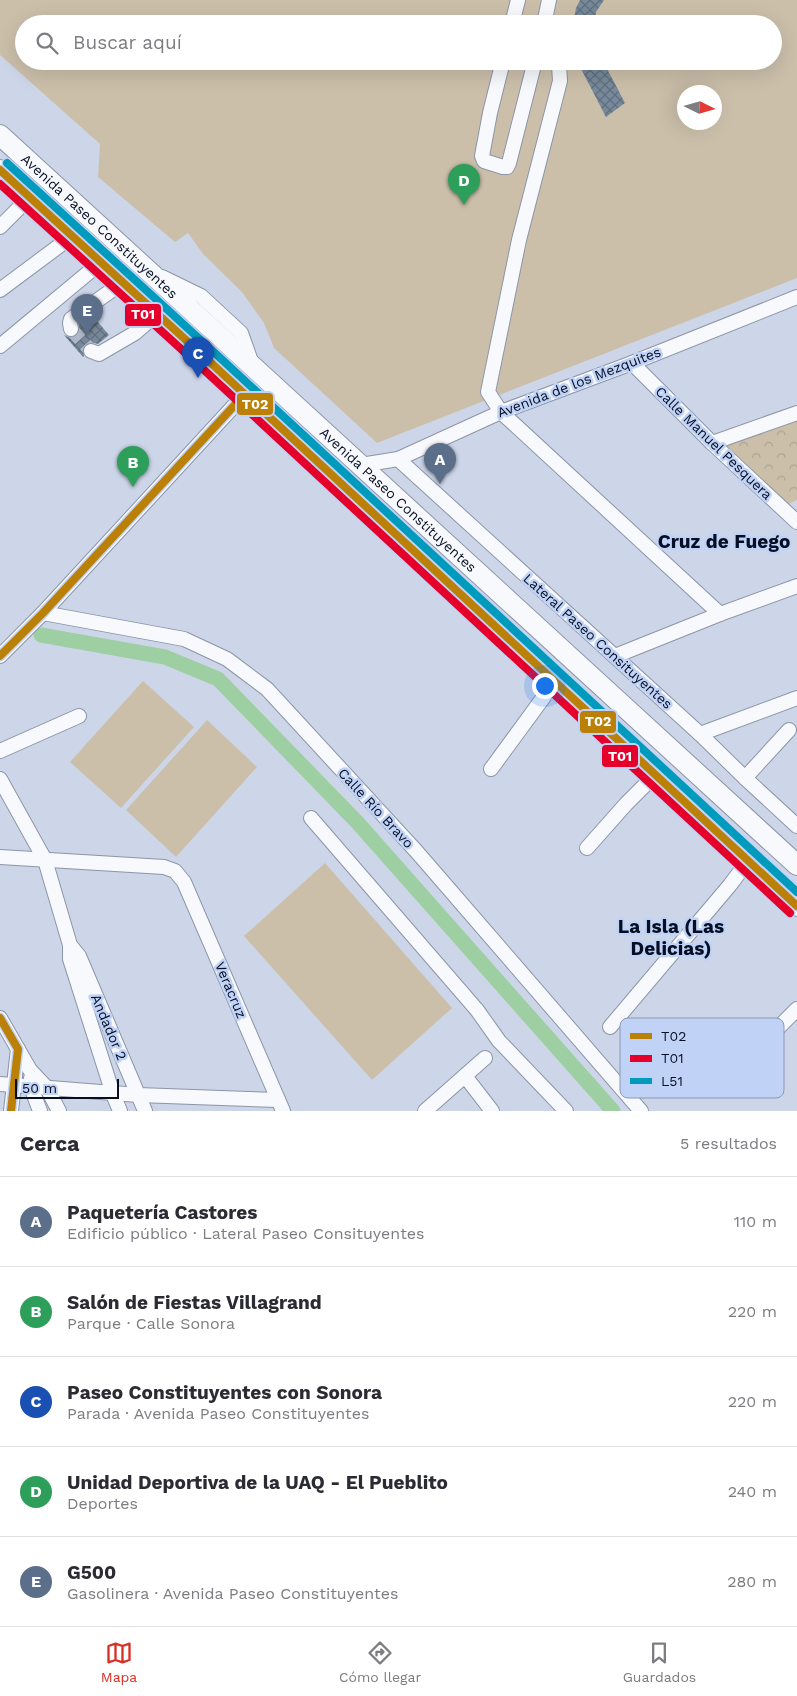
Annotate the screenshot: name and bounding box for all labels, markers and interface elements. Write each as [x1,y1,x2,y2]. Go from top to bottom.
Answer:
search box [15,15,782,70]
icon: search [33,29,61,57]
text: Buscar aquí [73,31,182,54]
north arrow [677,85,722,130]
street label: Avenida Paseo Constituyentes [18,151,181,302]
pin: D [448,164,480,205]
pin: E [71,294,103,335]
line badge: T01 [124,303,162,327]
text: T01 [131,306,155,322]
pin: C [182,337,214,378]
street label: Avenida de los Mezquites [495,343,663,421]
street label: Calle Manuel Pesquera [653,383,776,503]
line badge: T02 [236,392,274,416]
text: T02 [242,396,268,412]
street label: Avenida Paseo Constituyentes [318,422,480,576]
pin: A [424,443,456,484]
pin: B [117,446,149,487]
district label: Cruz de Fuego [658,530,790,553]
street label: Lateral Paseo Consituyentes [520,570,676,712]
your location [532,673,558,699]
line badge: T02 [579,710,617,734]
text: T02 [585,713,611,729]
line badge: T01 [601,744,639,768]
text: T01 [608,748,632,764]
street label: Calle Río Bravo [335,765,417,851]
district label: La Isla (Las Delicias) [618,915,724,960]
street label: Veracruz [212,959,250,1021]
street label: Andador 2 [88,992,130,1062]
legend [620,1018,784,1098]
text: T02 [661,1028,686,1044]
text: T01 [661,1050,684,1066]
text: L51 [661,1073,683,1089]
scale bar [15,1076,119,1099]
text: 50 m [22,1080,57,1096]
text: Cerca [20,1131,79,1156]
text: 5 resultados [680,1134,777,1153]
text: Paquetería Castores [67,1201,257,1224]
text: A [31,1212,41,1231]
text: 110 m [734,1212,777,1231]
text: Edificio público · Lateral Paseo Consituyentes [67,1224,425,1243]
text: Salón de Fiestas Villagrand [67,1291,322,1314]
text: B [31,1302,41,1321]
text: 220 m [728,1302,777,1321]
text: Parque · Calle Sonora [67,1314,235,1333]
text: Paseo Constituyentes con Sonora [67,1381,382,1404]
text: C [31,1392,41,1411]
text: 220 m [728,1392,777,1411]
text: Parada · Avenida Paseo Constituyentes [67,1404,369,1423]
text: Unidad Deportiva de la UAQ - El Pueblito [67,1471,448,1494]
text: D [30,1482,42,1501]
text: 240 m [728,1482,777,1501]
text: Deportes [67,1494,138,1513]
text: G500 [67,1561,116,1584]
text: E [31,1572,41,1591]
text: 280 m [727,1572,777,1591]
text: Gasolinera · Avenida Paseo Constituyentes [67,1584,398,1603]
tab: Mapa [101,1639,137,1685]
tab: Cómo llegar [339,1639,421,1685]
tab: Guardados [623,1639,696,1685]

